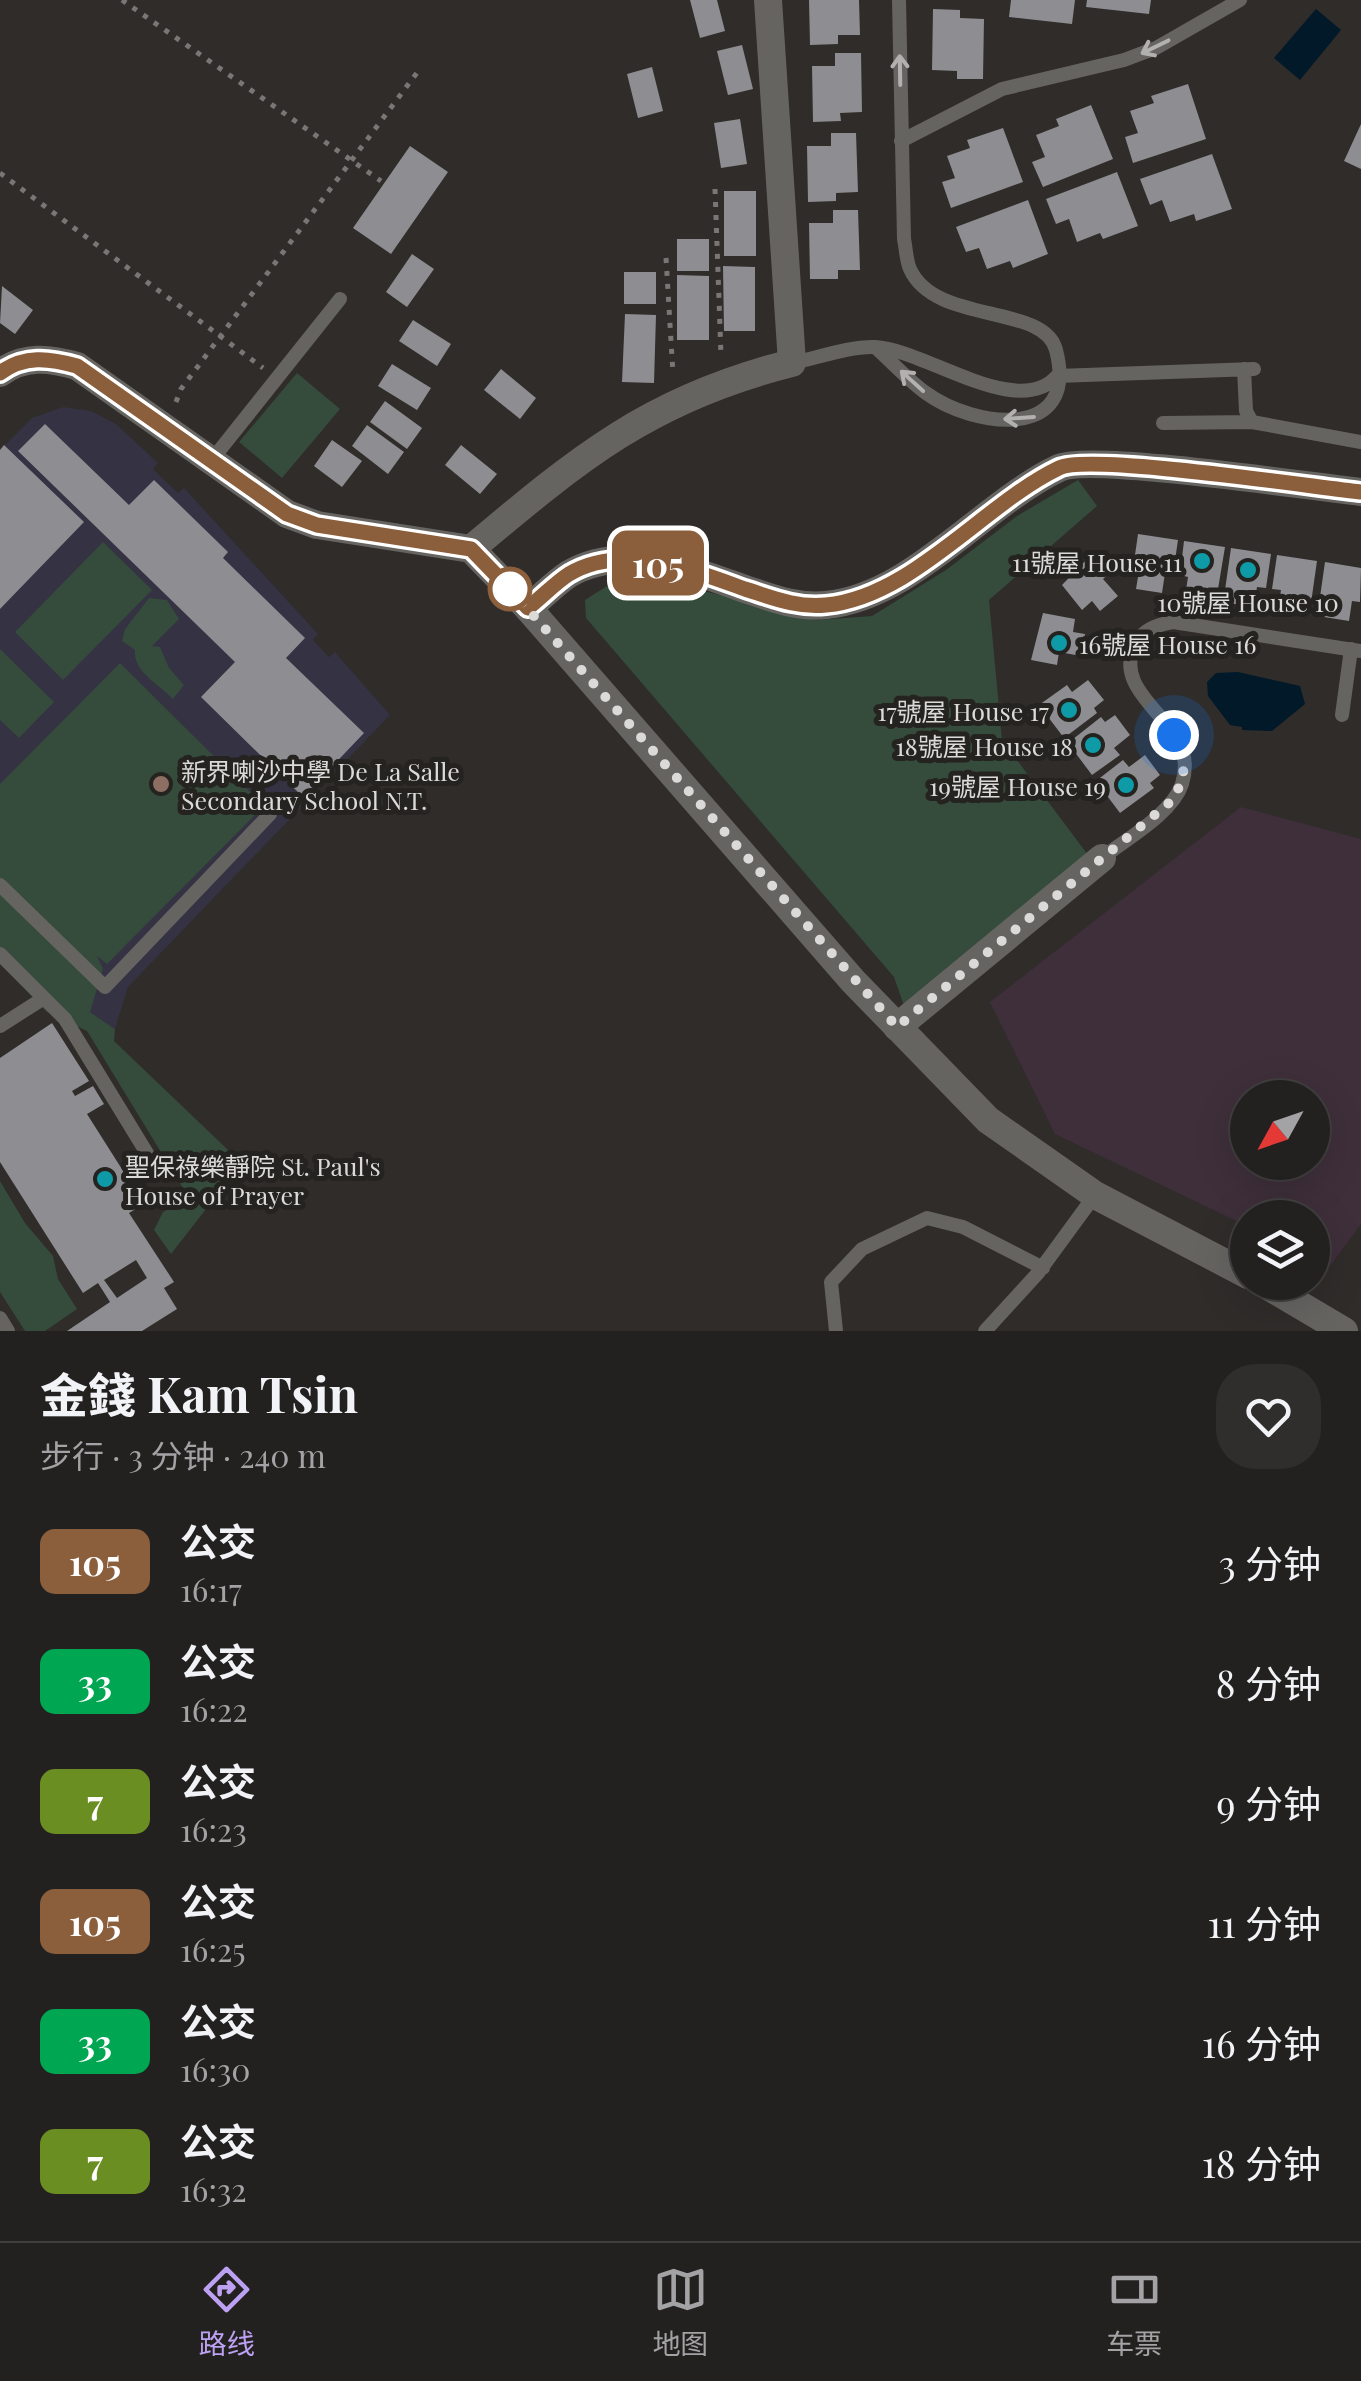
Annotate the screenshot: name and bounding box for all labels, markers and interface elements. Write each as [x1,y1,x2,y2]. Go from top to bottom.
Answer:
one-way arrow [1141,38,1170,57]
one-way arrow [890,55,910,88]
one-way arrow [900,369,925,392]
one-way arrow [1003,409,1036,428]
line badge: 105 [600,530,716,596]
text: 105 [632,540,684,587]
place label: 11號屋 House 11 [1012,545,1182,578]
marker: 11號屋 House 11 [1191,550,1213,572]
marker: 10號屋 House 10 [1237,559,1259,581]
unlabelled marker [489,568,531,610]
place label: 10號屋 House 10 [1157,585,1339,618]
place label: 16號屋 House 16 [1079,627,1256,660]
marker: 16號屋 House 16 [1048,632,1070,654]
place label: 17號屋 House 17 [877,694,1049,727]
marker: 17號屋 House 17 [1058,699,1080,721]
your location [1149,710,1199,760]
place label: 18號屋 House 18 [896,729,1073,762]
marker: 18號屋 House 18 [1082,734,1104,756]
place label: 新界喇沙中學 De La Salle Secondary School N.T. [181,754,460,816]
place label: 19號屋 House 19 [929,769,1106,802]
marker: 新界喇沙中學 De La Salle Secondary School N.T. [150,773,172,795]
marker: 19號屋 House 19 [1115,774,1137,796]
north arrow [1230,1080,1330,1180]
map controls [1230,1080,1330,1300]
place label: 聖保祿樂靜院 St. Paul's House of Prayer [125,1149,381,1211]
marker: 聖保祿樂靜院 St. Paul's House of Prayer [94,1168,116,1190]
button: layers [1230,1200,1330,1300]
text: 金錢 Kam Tsin [40,1361,358,1425]
button: heart [1216,1364,1321,1469]
text: 步行 · 3 分钟 · 240 m [40,1433,326,1476]
text: 公交 [180,1515,256,1566]
text: 3 分钟 [1218,1537,1321,1588]
text: 105 [69,1538,121,1585]
text: 16:17 [180,1567,242,1610]
text: 公交 [180,1635,256,1686]
text: 8 分钟 [1216,1657,1321,1708]
text: 33 [78,1658,112,1705]
text: 16:22 [180,1687,248,1730]
text: 公交 [180,1755,256,1806]
text: 9 分钟 [1216,1777,1321,1828]
text: 7 [87,1778,103,1825]
text: 16:23 [180,1807,247,1850]
text: 公交 [180,1875,256,1926]
text: 11 分钟 [1207,1897,1321,1948]
text: 105 [69,1898,121,1945]
text: 16:25 [180,1927,246,1970]
text: 公交 [180,1995,256,2046]
text: 16 分钟 [1202,2017,1321,2068]
text: 33 [78,2018,112,2065]
text: 16:30 [180,2047,251,2090]
text: 公交 [180,2115,256,2166]
text: 18 分钟 [1202,2137,1321,2188]
text: 7 [87,2138,103,2185]
text: 16:32 [180,2167,247,2210]
tab: 路线 [199,2262,255,2362]
tab: 地图 [652,2262,708,2362]
tab: 车票 [1106,2262,1162,2362]

